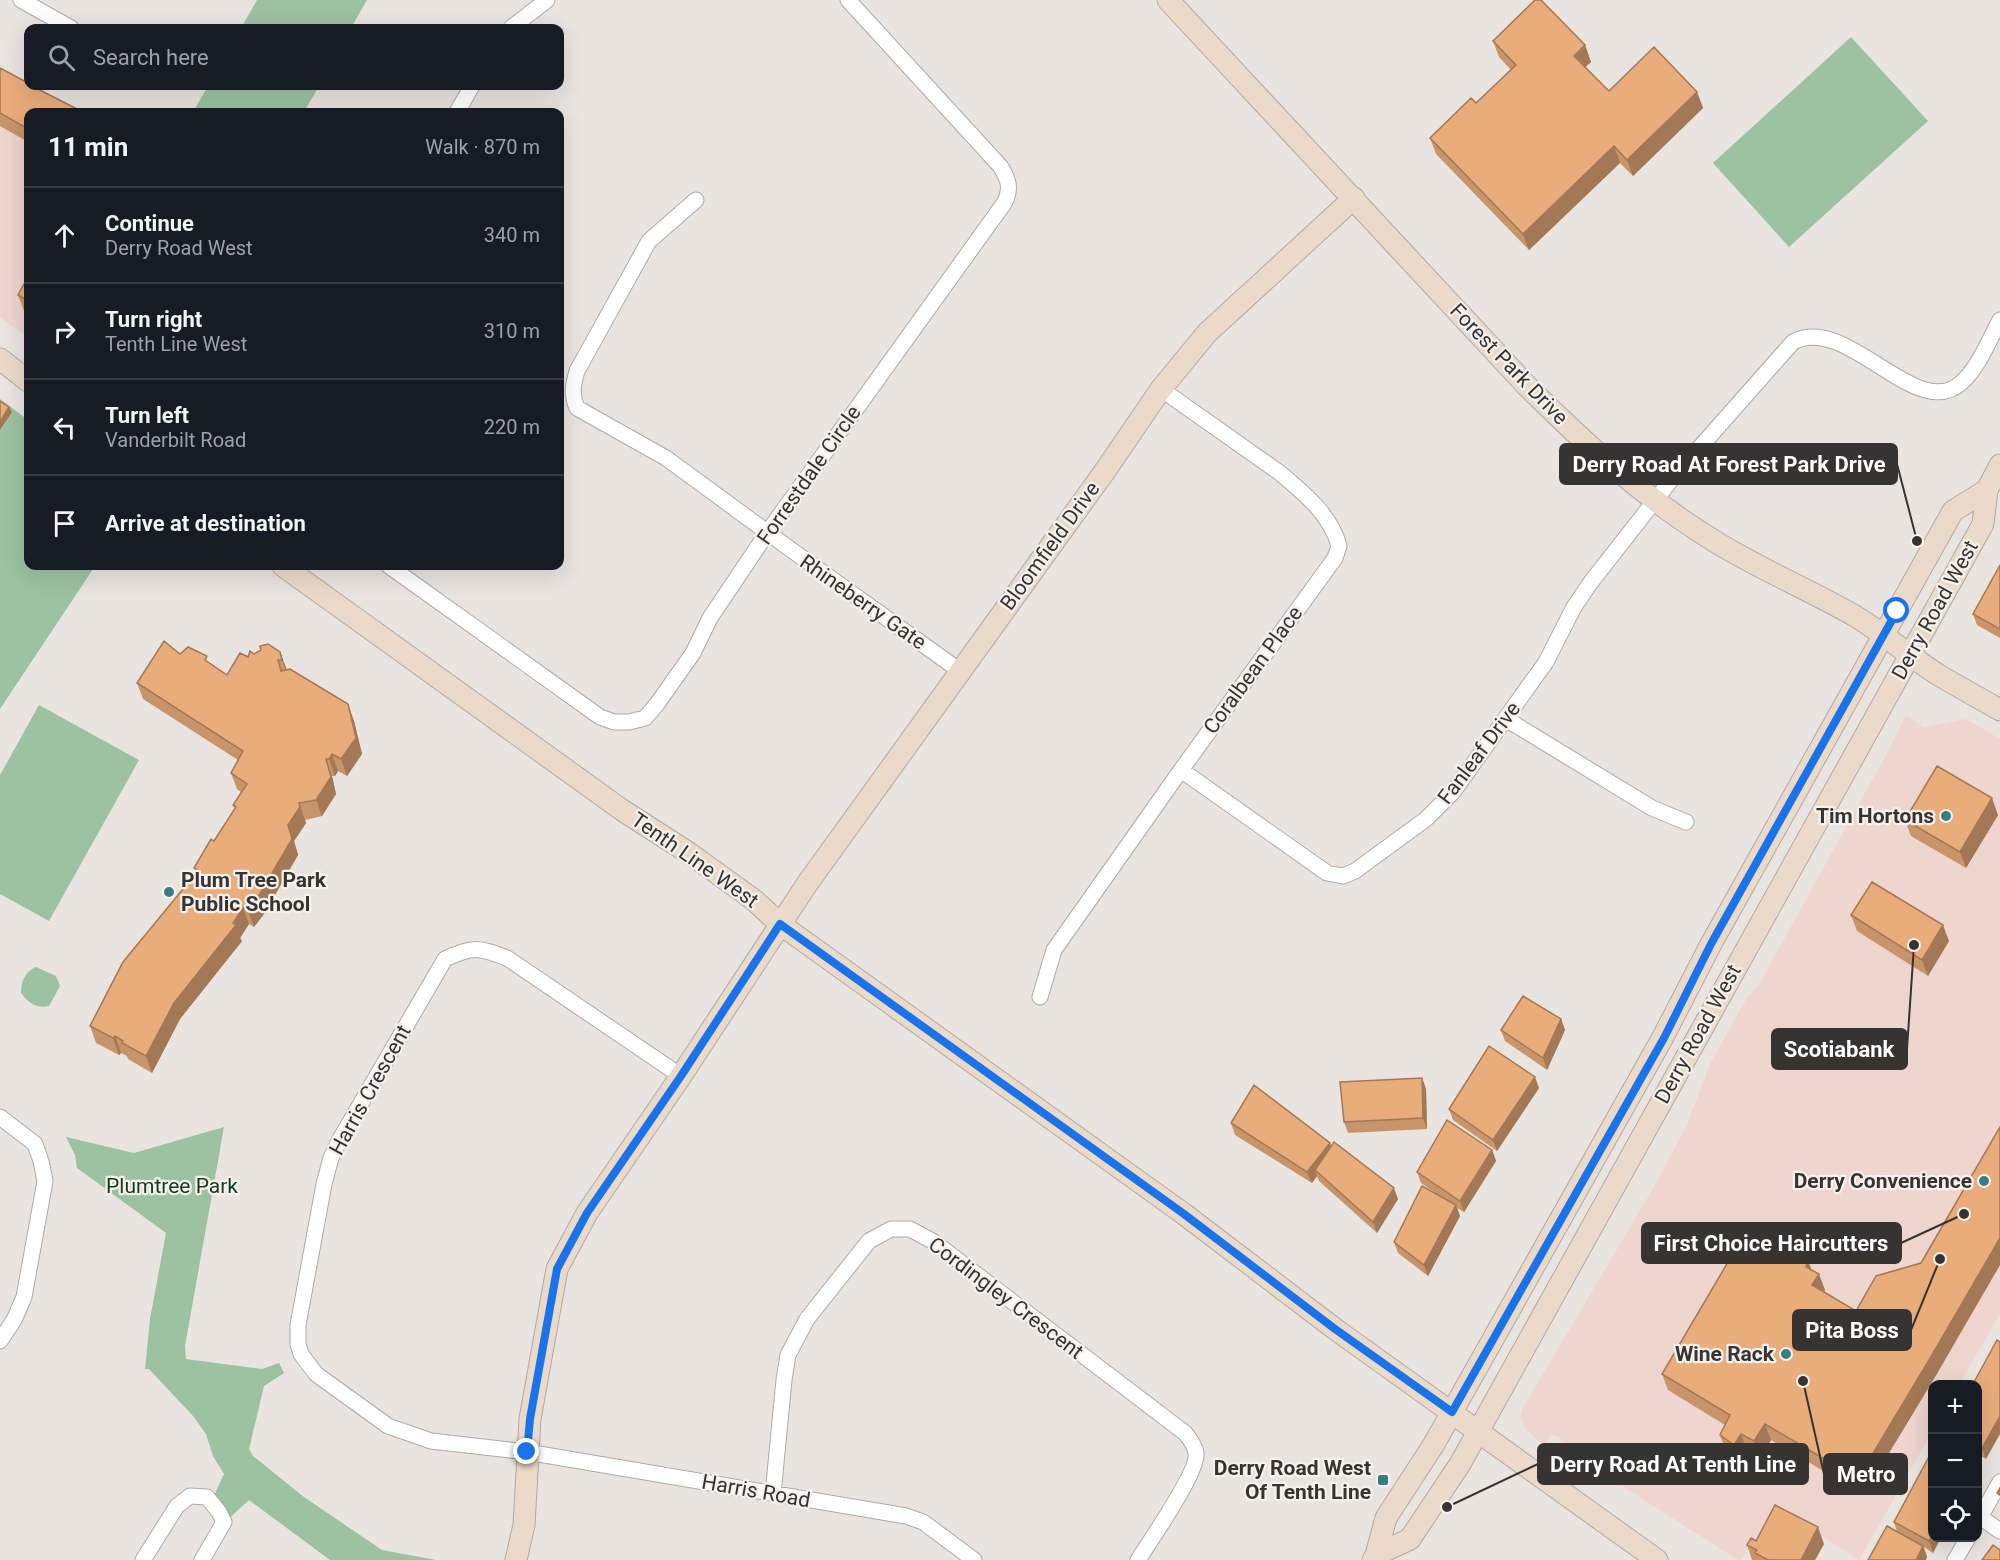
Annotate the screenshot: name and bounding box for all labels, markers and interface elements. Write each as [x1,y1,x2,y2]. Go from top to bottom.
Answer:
search box [24,24,564,90]
icon: search [45,41,78,74]
text: Search here [93,45,209,70]
text: 11 min [48,132,128,162]
text: Walk · 870 m [425,135,540,159]
text: Continue [105,211,194,236]
icon: ahead [48,219,81,252]
text: 340 m [484,223,540,247]
text: Derry Road West [105,236,253,260]
street label: Forest Park Drive [1445,298,1573,430]
text: Turn right [105,307,202,332]
icon: right [48,315,81,348]
text: 310 m [484,319,540,343]
text: Tenth Line West [105,332,247,356]
street label: Forrestdale Circle [752,401,866,549]
text: Turn left [105,403,189,428]
icon: left [48,411,81,444]
text: 220 m [484,415,540,439]
text: Vanderbilt Road [105,428,246,452]
callout: Derry Road At Forest Park Drive [1560,444,1897,484]
text: Derry Road At Forest Park Drive [1572,452,1886,477]
street label: Bloomfield Drive [995,477,1105,615]
icon: arrive [48,507,81,540]
text: Arrive at destination [105,511,306,536]
street label: Derry Road West [1887,536,1983,684]
street label: Rhineberry Gate [795,550,931,654]
route start [1883,597,1909,623]
street label: Coralbean Place [1199,601,1307,739]
street label: Fanleaf Drive [1433,697,1525,809]
place label: Tim Hortons [1816,804,1934,828]
street label: Tenth Line West [627,807,763,913]
marker: Tim Hortons [1939,809,1953,823]
place label: Plum Tree Park Public School [181,868,327,916]
marker: Plum Tree Park Public School [162,885,176,899]
street label: Derry Road West [1650,960,1746,1108]
street label: Harris Crescent [324,1021,416,1159]
callout: Scotiabank [1772,1029,1907,1069]
text: Scotiabank [1784,1037,1895,1062]
place label: Derry Convenience [1794,1169,1972,1193]
park label: Plumtree Park [106,1174,238,1198]
marker: Derry Convenience [1977,1174,1991,1188]
callout: First Choice Haircutters [1642,1223,1901,1263]
text: First Choice Haircutters [1654,1231,1888,1256]
street label: Cordingley Crescent [924,1232,1088,1364]
callout: Pita Boss [1793,1310,1911,1350]
text: Pita Boss [1805,1318,1899,1343]
place label: Wine Rack [1675,1342,1775,1366]
marker: Wine Rack [1779,1347,1793,1361]
map controls [1928,1380,1982,1542]
button: + [1928,1380,1982,1434]
button: − [1928,1434,1982,1488]
route end [513,1438,539,1464]
callout: Derry Road At Tenth Line [1538,1444,1808,1484]
text: Derry Road At Tenth Line [1550,1452,1796,1477]
callout: Metro [1824,1454,1907,1494]
place label: Derry Road West Of Tenth Line [1214,1456,1371,1504]
text: Metro [1837,1462,1895,1487]
street label: Harris Road [700,1470,812,1512]
marker: Derry Road West Of Tenth Line [1376,1473,1390,1487]
button: locate [1928,1488,1982,1542]

